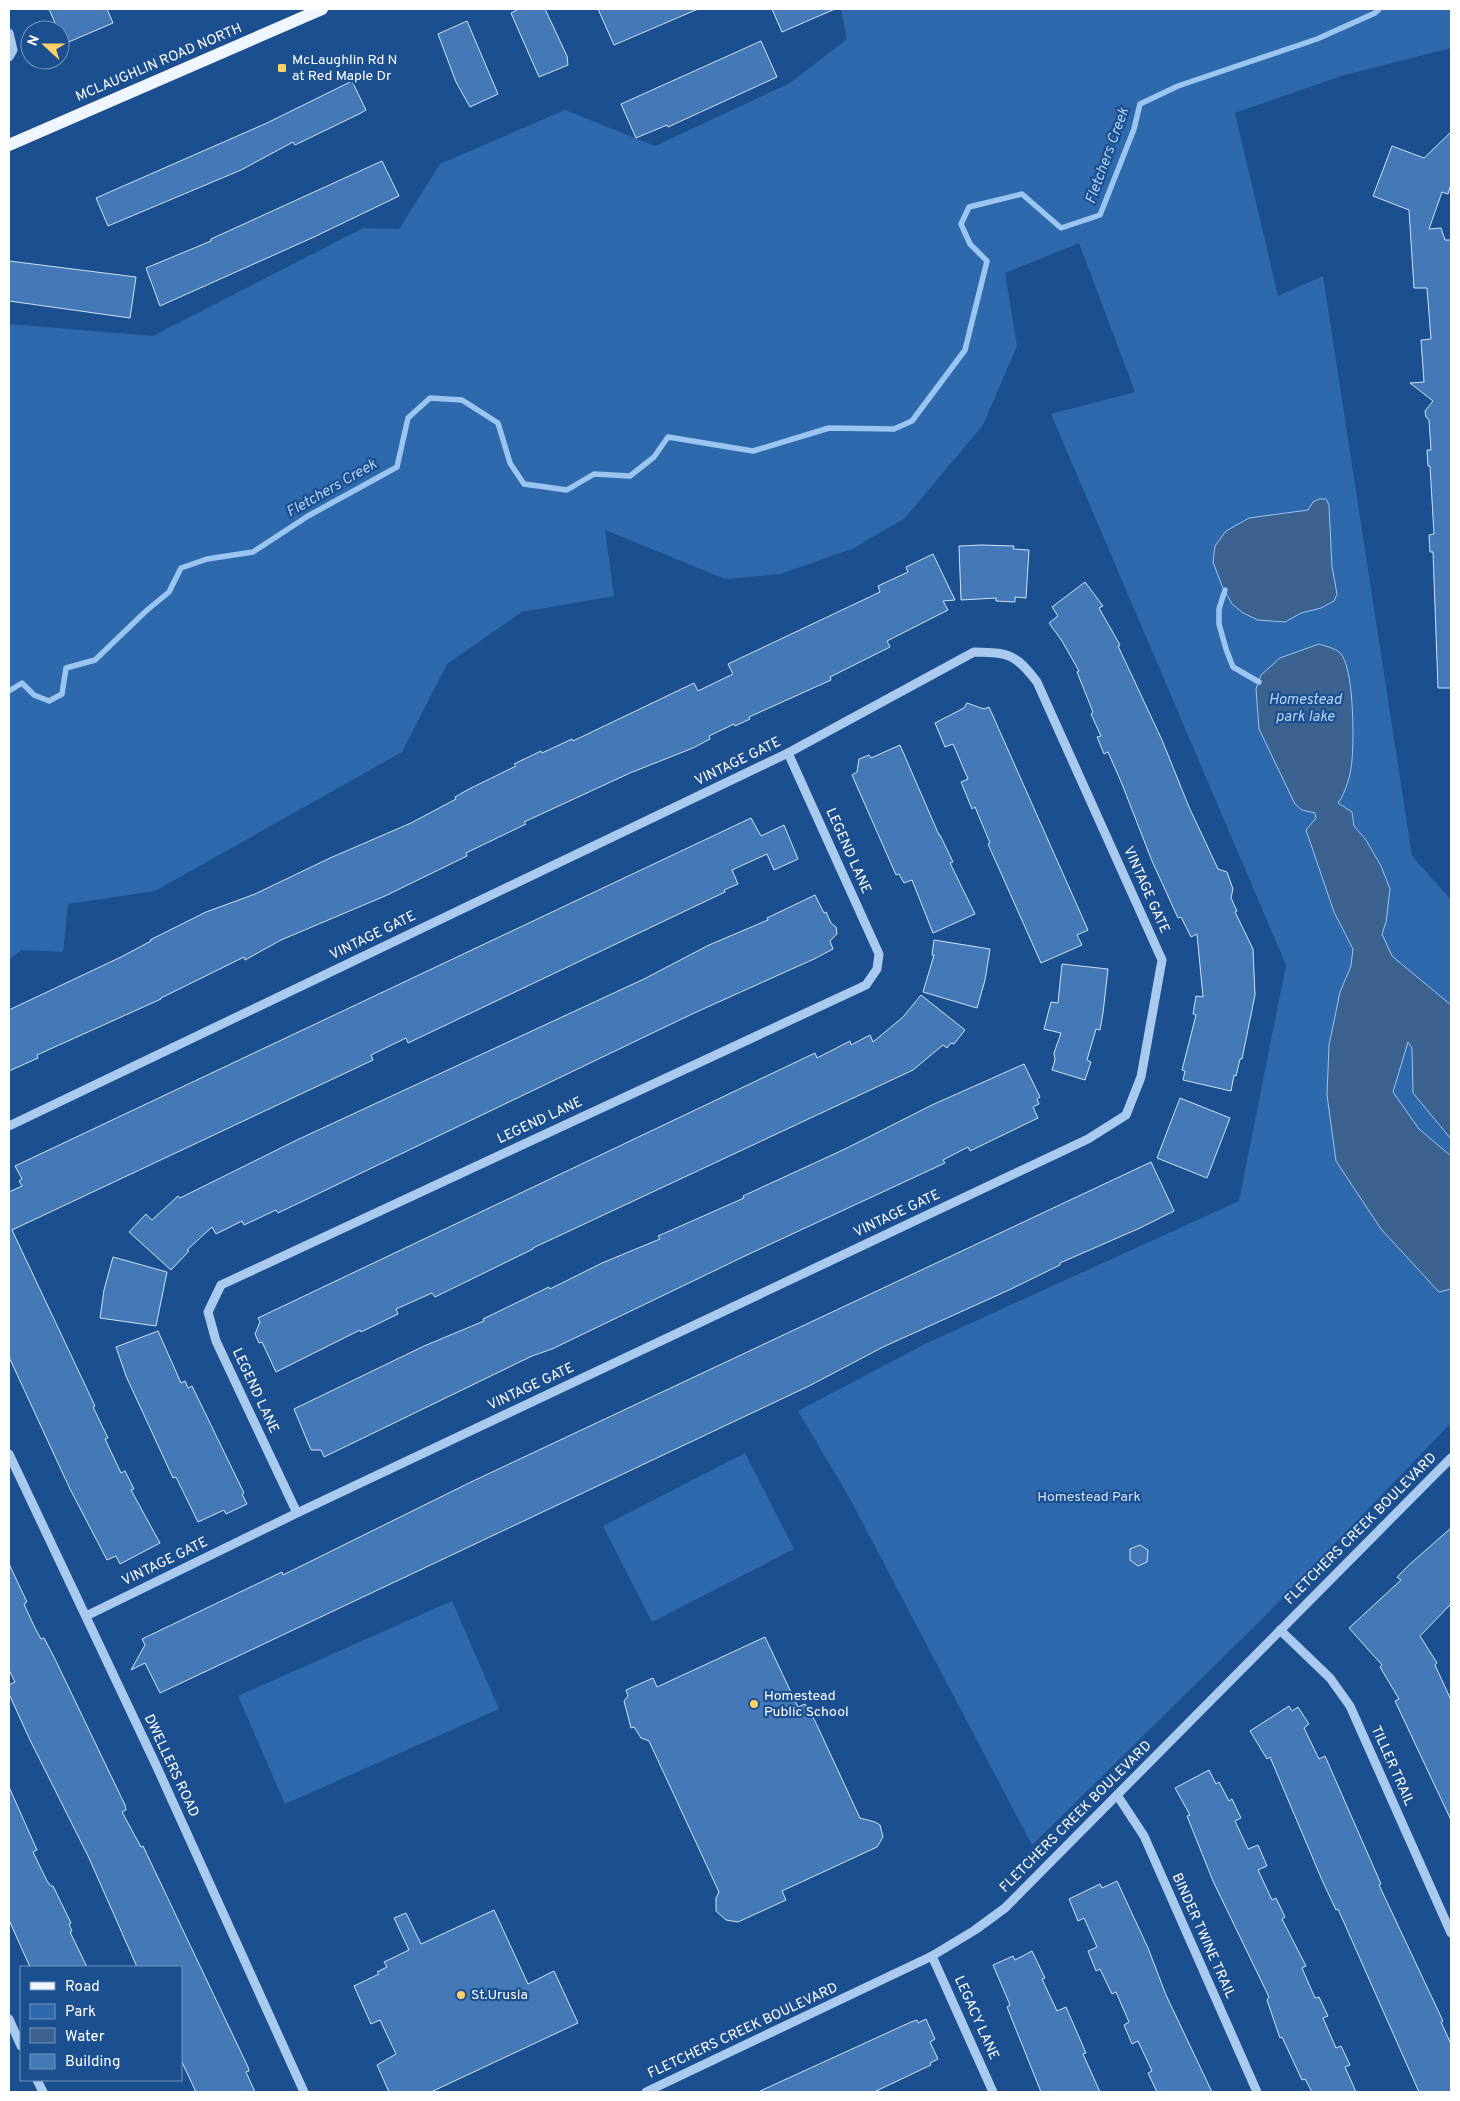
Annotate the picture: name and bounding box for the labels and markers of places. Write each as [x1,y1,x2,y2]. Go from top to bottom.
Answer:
place label: McLaughlin Rd N at Red Maple Dr [292,52,397,85]
marker: McLaughlin Rd N at Red Maple Dr [276,62,288,74]
place label: Homestead Public School [764,1688,849,1721]
marker: Homestead Public School [748,1698,760,1710]
place label: St.Urusla [471,1987,528,2004]
marker: St.Urusla [455,1989,467,2001]

